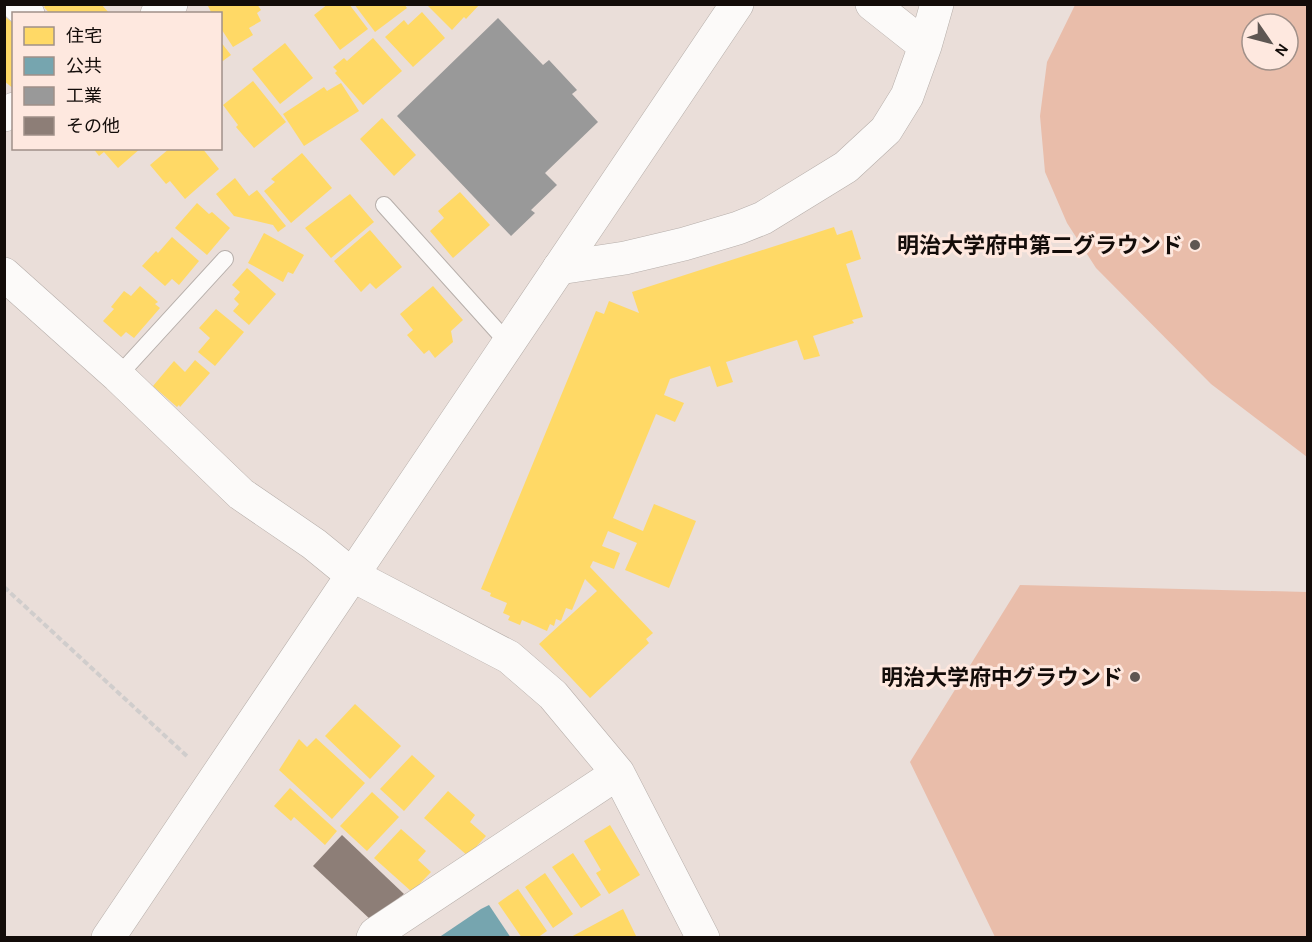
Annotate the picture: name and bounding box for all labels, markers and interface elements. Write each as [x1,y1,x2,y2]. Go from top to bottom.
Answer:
legend [12,12,222,150]
north arrow [1240,12,1300,72]
text: 住宅 [66,27,102,46]
text: N [1272,41,1291,59]
text: 公共 [66,57,102,76]
text: 工業 [66,87,102,106]
text: その他 [66,117,120,136]
place label: 明治大学府中第二グラウンド [897,233,1183,257]
marker: 明治大学府中第二グラウンド [1188,238,1202,252]
place label: 明治大学府中グラウンド [881,665,1123,689]
marker: 明治大学府中グラウンド [1128,670,1142,684]

